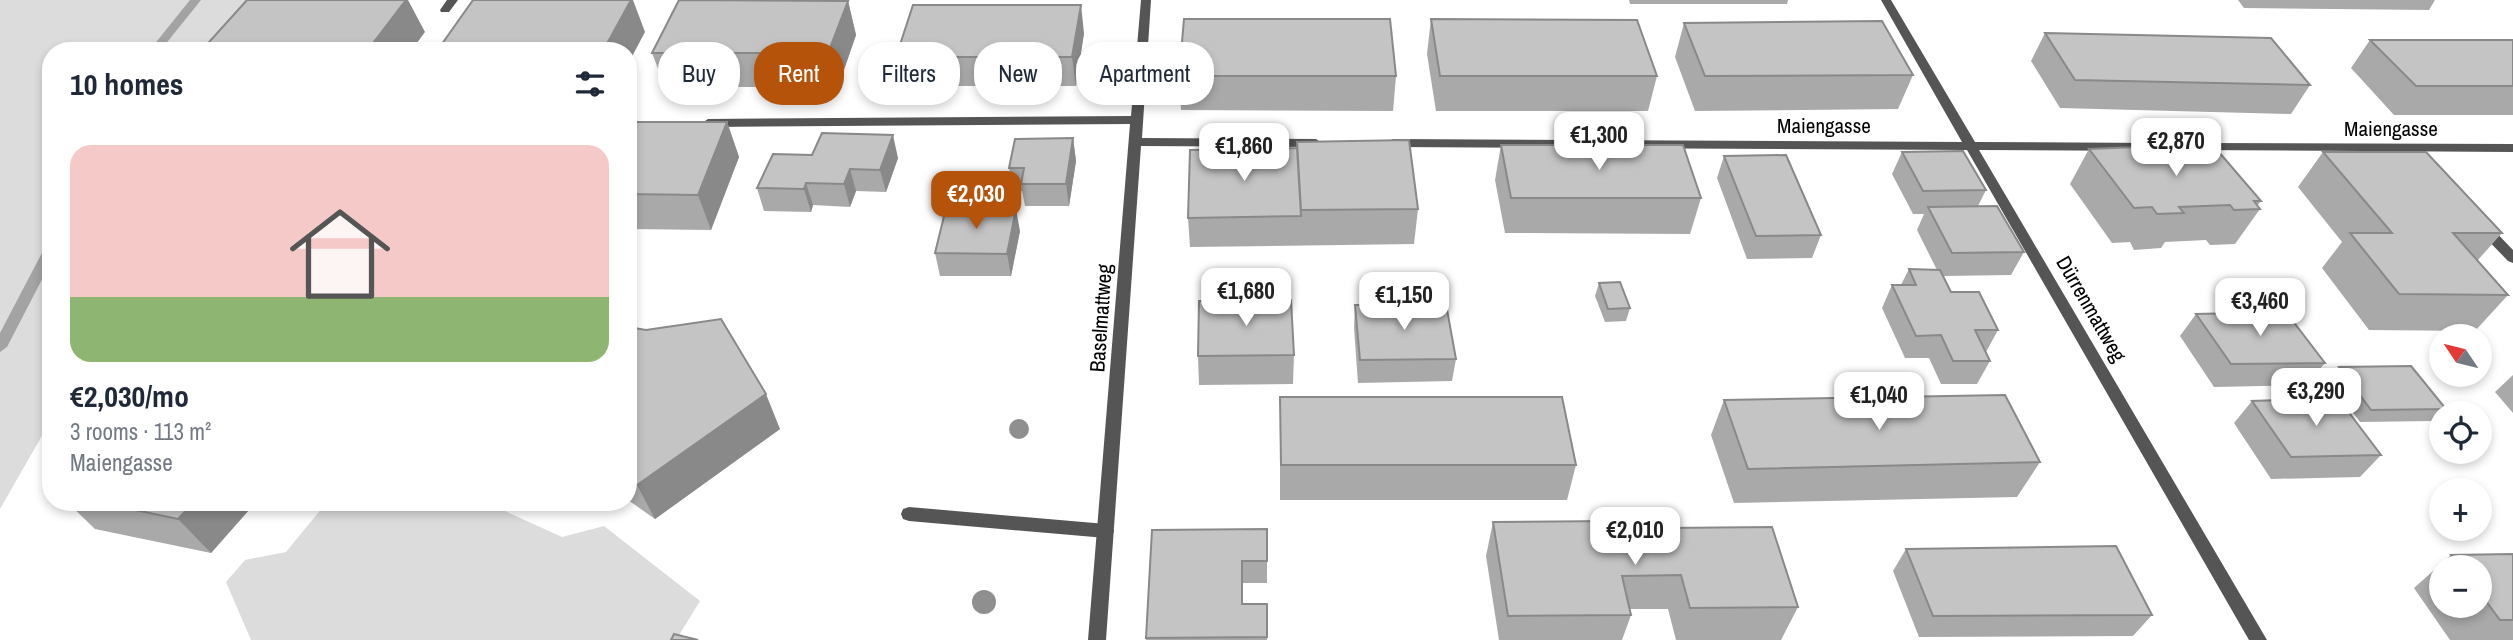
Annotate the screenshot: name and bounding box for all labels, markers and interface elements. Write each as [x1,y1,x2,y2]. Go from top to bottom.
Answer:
chip: Buy [658,42,740,105]
chip: Rent [754,42,844,105]
chip: Filters [858,42,960,105]
chip: New [974,42,1062,105]
chip: Apartment [1076,42,1214,105]
text: 10 homes [70,64,184,104]
icon: filters [571,65,609,103]
street label: Maiengasse [1777,111,1871,140]
pin: €1,300 [1542,113,1656,172]
street label: Maiengasse [2344,114,2438,143]
pin: €2,870 [2119,118,2233,178]
text: €1,300 [1570,119,1628,150]
pin: €1,860 [1187,124,1301,183]
text: €2,870 [2147,125,2205,156]
text: €1,860 [1215,130,1273,161]
pin: €2,030 [919,172,1033,231]
text: €2,030 [947,178,1005,209]
icon: home [277,191,403,317]
street label: Dürrenmattweg [2049,251,2134,367]
street label: Baselmattweg [1082,263,1119,373]
pin: €1,680 [1189,268,1303,328]
pin: €1,150 [1347,272,1461,332]
text: €1,680 [1217,275,1275,306]
pin: €3,460 [2203,278,2317,338]
text: €1,150 [1375,279,1433,310]
text: €3,460 [2231,285,2289,316]
north arrow [2429,324,2492,387]
map controls [2429,324,2492,618]
pin: €3,290 [2259,368,2373,428]
pin: €1,040 [1822,372,1936,432]
text: €3,290 [2287,375,2345,406]
text: €2,030/mo [70,376,189,416]
text: €1,040 [1850,379,1908,410]
button: locate [2429,401,2492,464]
text: 3 rooms · 113 m² [70,416,211,447]
text: Maiengasse [70,447,173,478]
button: + [2429,478,2492,541]
pin: €2,010 [1578,508,1692,567]
text: €2,010 [1606,514,1664,545]
button: − [2429,555,2492,618]

